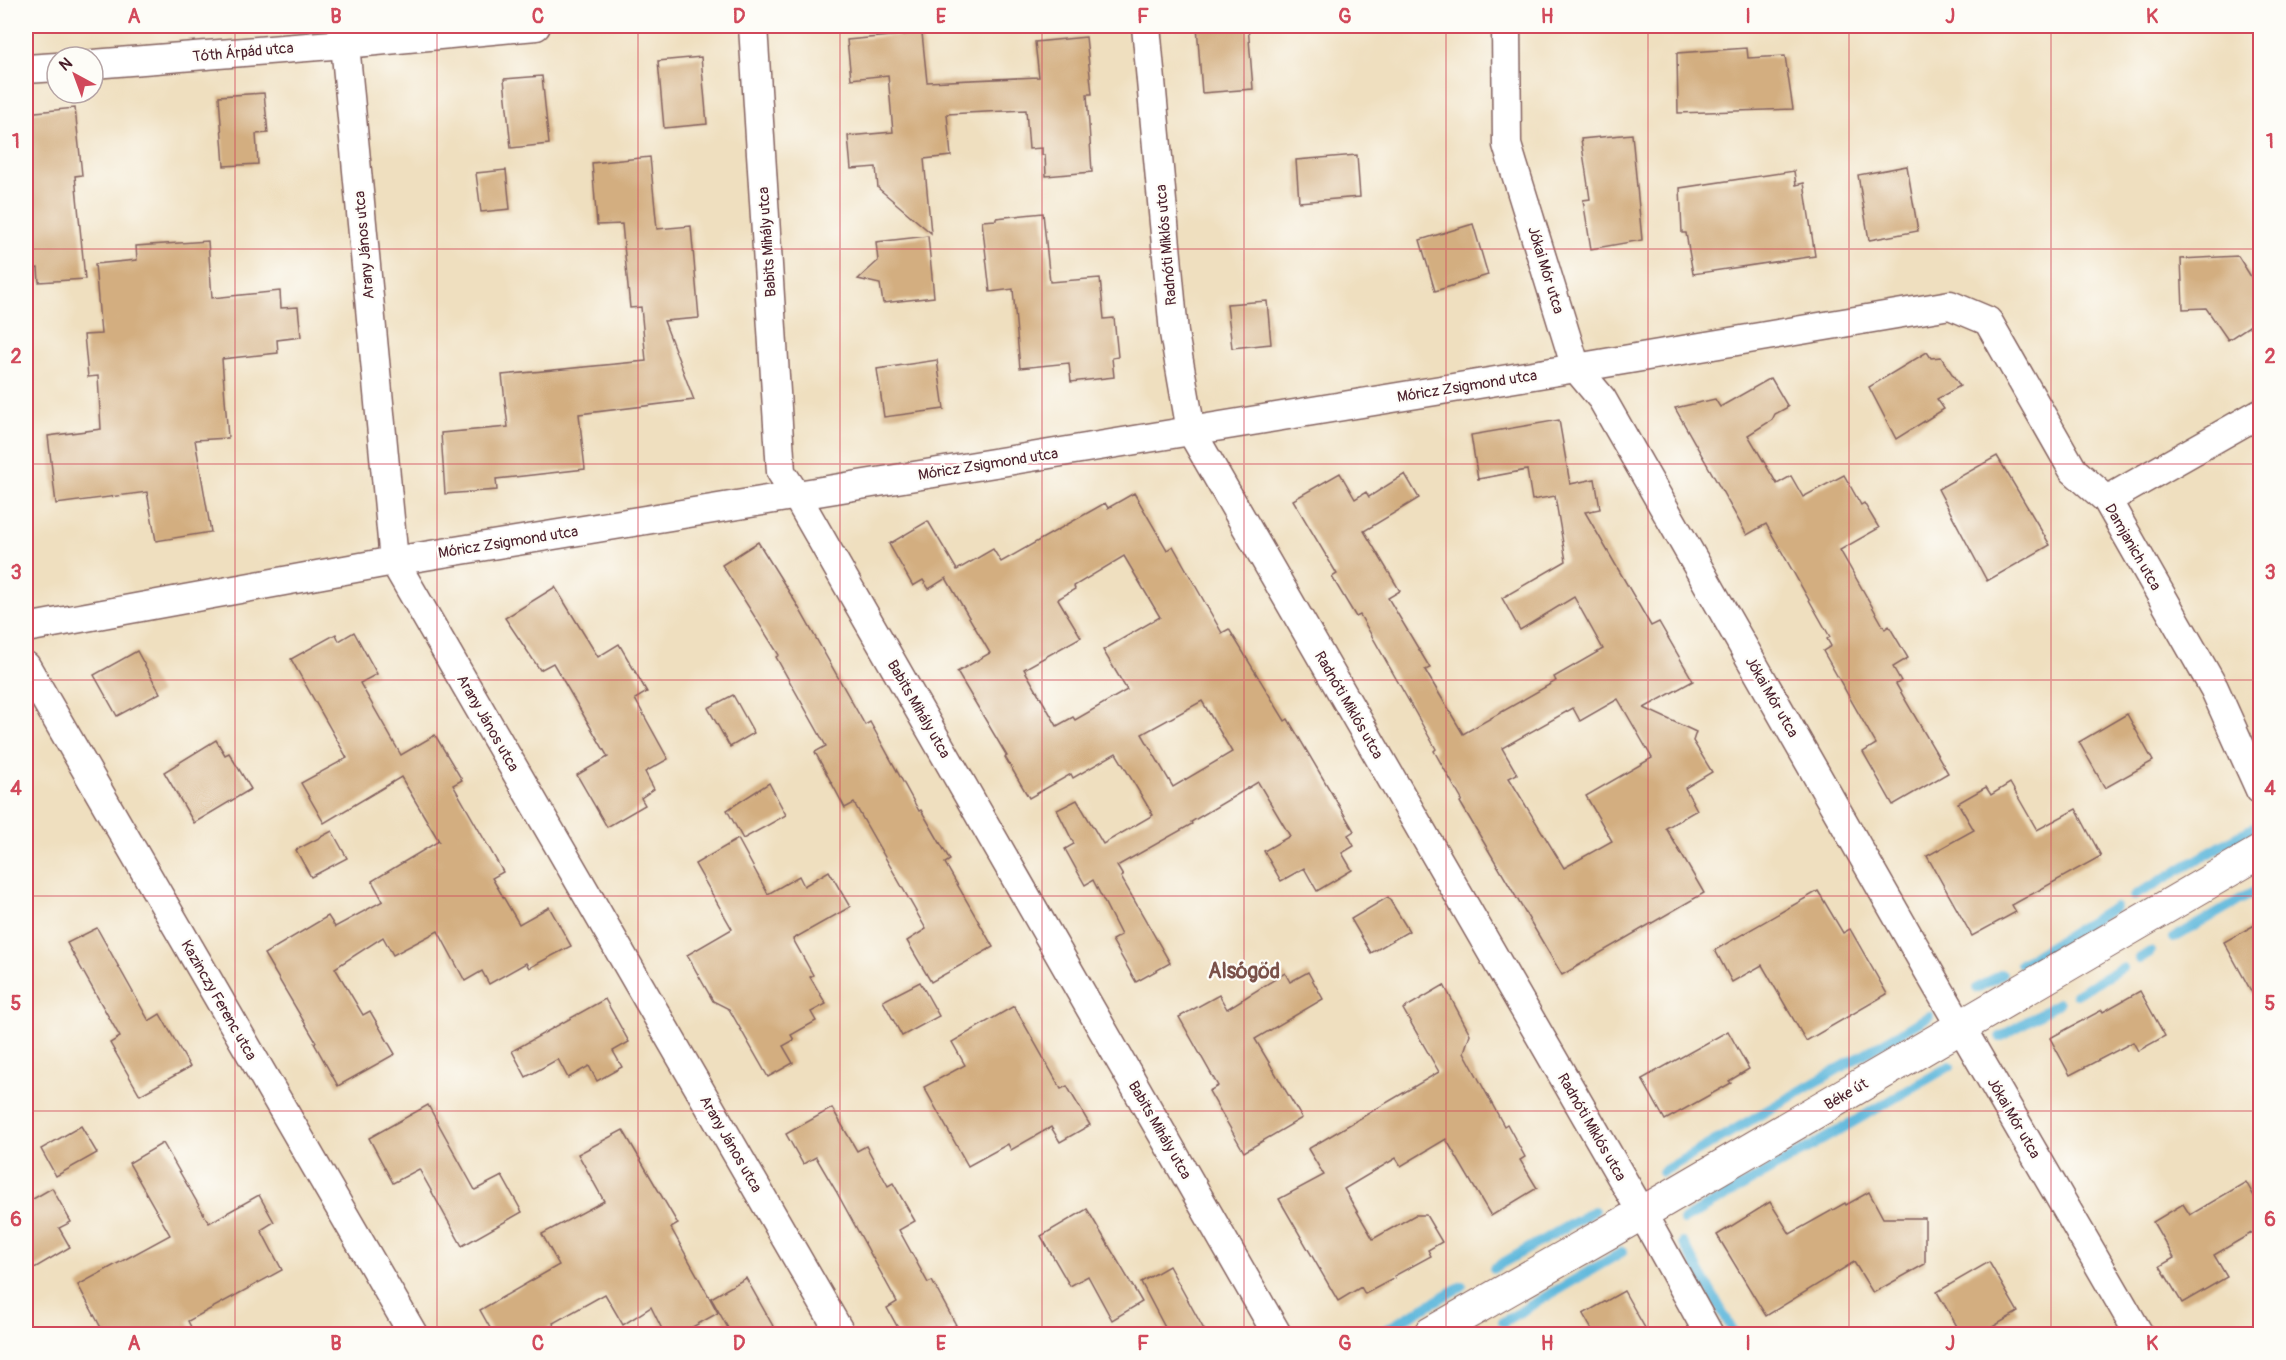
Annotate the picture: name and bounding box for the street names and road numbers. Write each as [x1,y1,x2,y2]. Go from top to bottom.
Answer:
street label: Tóth Árpád utca [192,39,294,66]
street label: Radnóti Miklós utca [1152,184,1181,306]
street label: Babits Mihály utca [754,186,781,298]
street label: Arany János utca [350,190,379,300]
street label: Jókai Mór utca [1523,224,1568,316]
street label: Móricz Zsigmond utca [1396,366,1538,407]
street label: Móricz Zsigmond utca [917,444,1059,485]
street label: Damjanich utca [2100,501,2165,594]
street label: Móricz Zsigmond utca [437,522,579,563]
street label: Radnóti Miklós utca [1310,648,1387,763]
street label: Jókai Mór utca [1741,653,1802,741]
street label: Babits Mihály utca [883,657,954,762]
street label: Arany János utca [452,671,523,775]
street label: Kazinczy Ferenc utca [176,937,261,1064]
street label: Radnóti Miklós utca [1553,1070,1630,1185]
street label: Béke út [1821,1074,1872,1114]
street label: Jókai Mór utca [1983,1074,2044,1162]
street label: Babits Mihály utca [1124,1078,1195,1183]
street label: Arany János utca [695,1092,766,1196]

